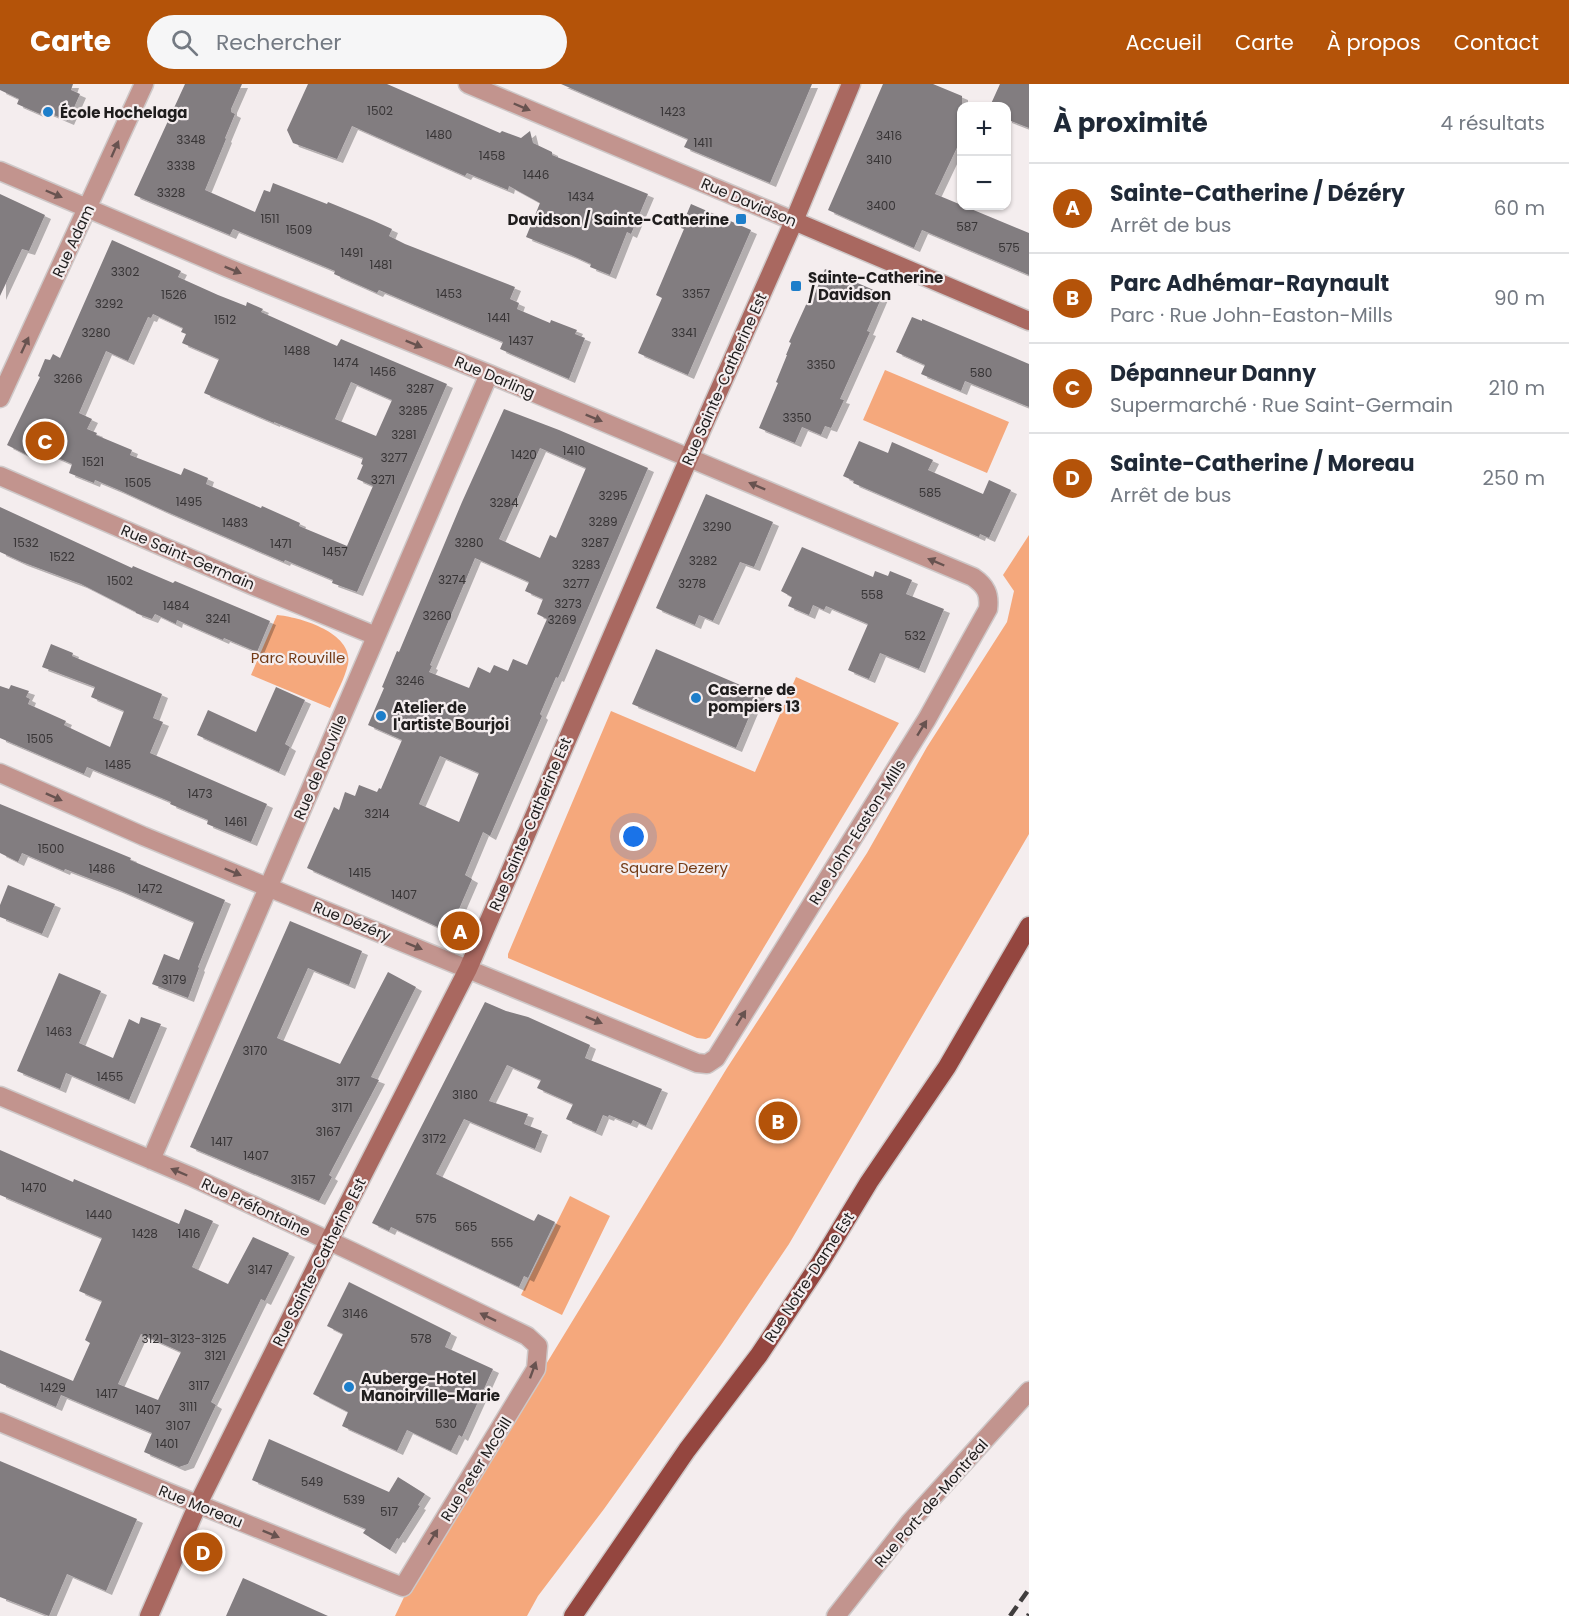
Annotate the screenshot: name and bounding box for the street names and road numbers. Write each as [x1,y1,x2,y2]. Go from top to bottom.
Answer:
street label: Rue Davidson [698,172,800,232]
street label: Rue Adam [47,201,99,281]
street label: Rue Sainte-Catherine Est [676,290,772,468]
street label: Rue Darling [452,351,538,403]
street label: Rue Saint-Germain [118,519,258,595]
street label: Rue de Rouville [288,711,352,823]
street label: Rue Sainte-Catherine Est [484,734,576,914]
street label: Rue John-Easton-Mills [804,755,910,909]
street label: Rue Dézéry [310,896,395,946]
street label: Rue Préfontaine [198,1173,314,1241]
street label: Rue Sainte-Catherine Est [267,1174,371,1350]
street label: Rue Notre-Dame Est [759,1208,859,1346]
street label: Rue Peter McGill [436,1413,516,1525]
street label: Rue Port-de-Montréal [869,1434,993,1572]
street label: Rue Moreau [156,1480,246,1532]

